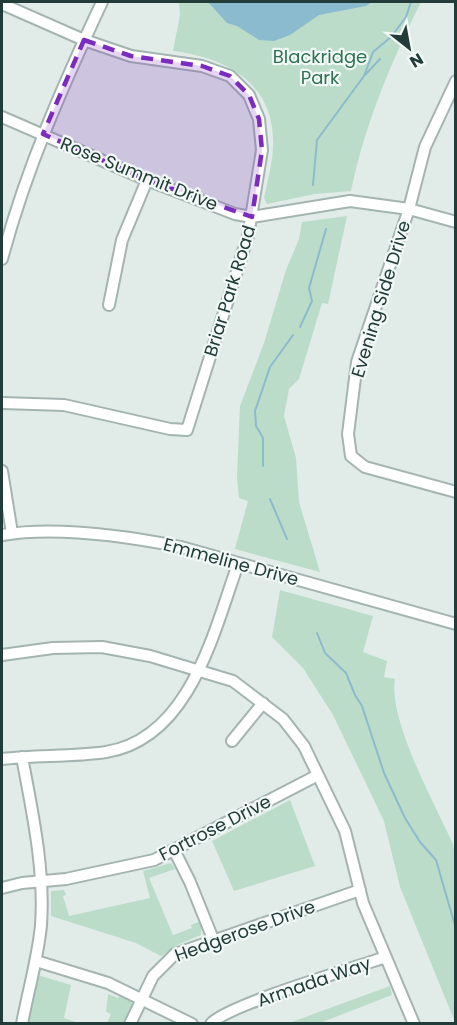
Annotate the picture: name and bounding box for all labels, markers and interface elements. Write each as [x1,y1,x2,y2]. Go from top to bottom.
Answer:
north arrow [379,18,439,78]
park label: Blackridge Park [273,44,367,90]
text: N [405,47,428,73]
street label: Rose Summit Drive [57,130,222,217]
street label: Evening Side Drive [345,217,416,381]
street label: Briar Park Road [198,222,261,360]
street label: Emmeline Drive [161,531,301,592]
street label: Fortrose Drive [154,789,275,867]
street label: Hedgerose Drive [171,894,319,968]
street label: Armada Way [254,950,374,1013]

